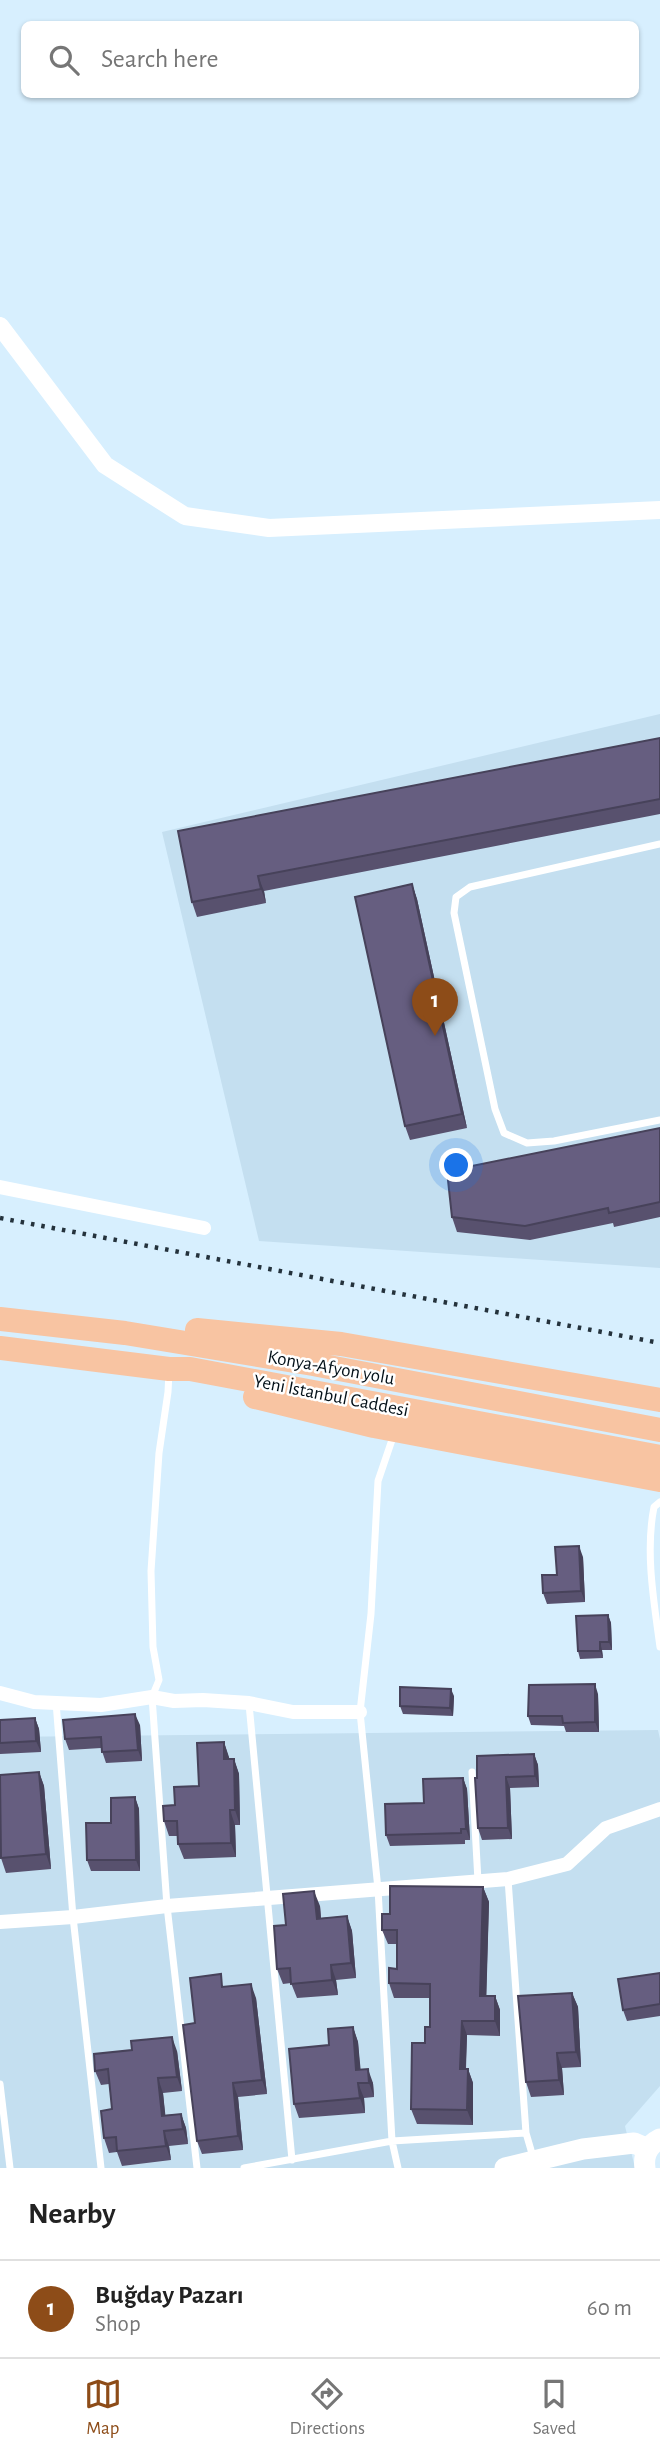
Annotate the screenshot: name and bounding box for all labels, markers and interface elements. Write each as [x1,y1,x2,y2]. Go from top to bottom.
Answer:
search box [21,21,639,98]
icon: search [45,41,83,79]
text: Search here [101,46,219,72]
pin: 1 [412,978,458,1036]
your location [439,1148,473,1182]
street label: Konya-Afyon yolu [266,1347,396,1389]
street label: Yeni İstanbul Caddesi [252,1371,410,1420]
text: Nearby [28,2199,116,2229]
text: Buğday Pazarı [95,2282,244,2308]
text: 1 [47,2297,55,2320]
text: 60 m [587,2297,632,2320]
text: Shop [95,2313,141,2336]
tab: Map [84,2375,122,2440]
tab: Directions [289,2375,365,2440]
tab: Saved [533,2375,576,2440]

